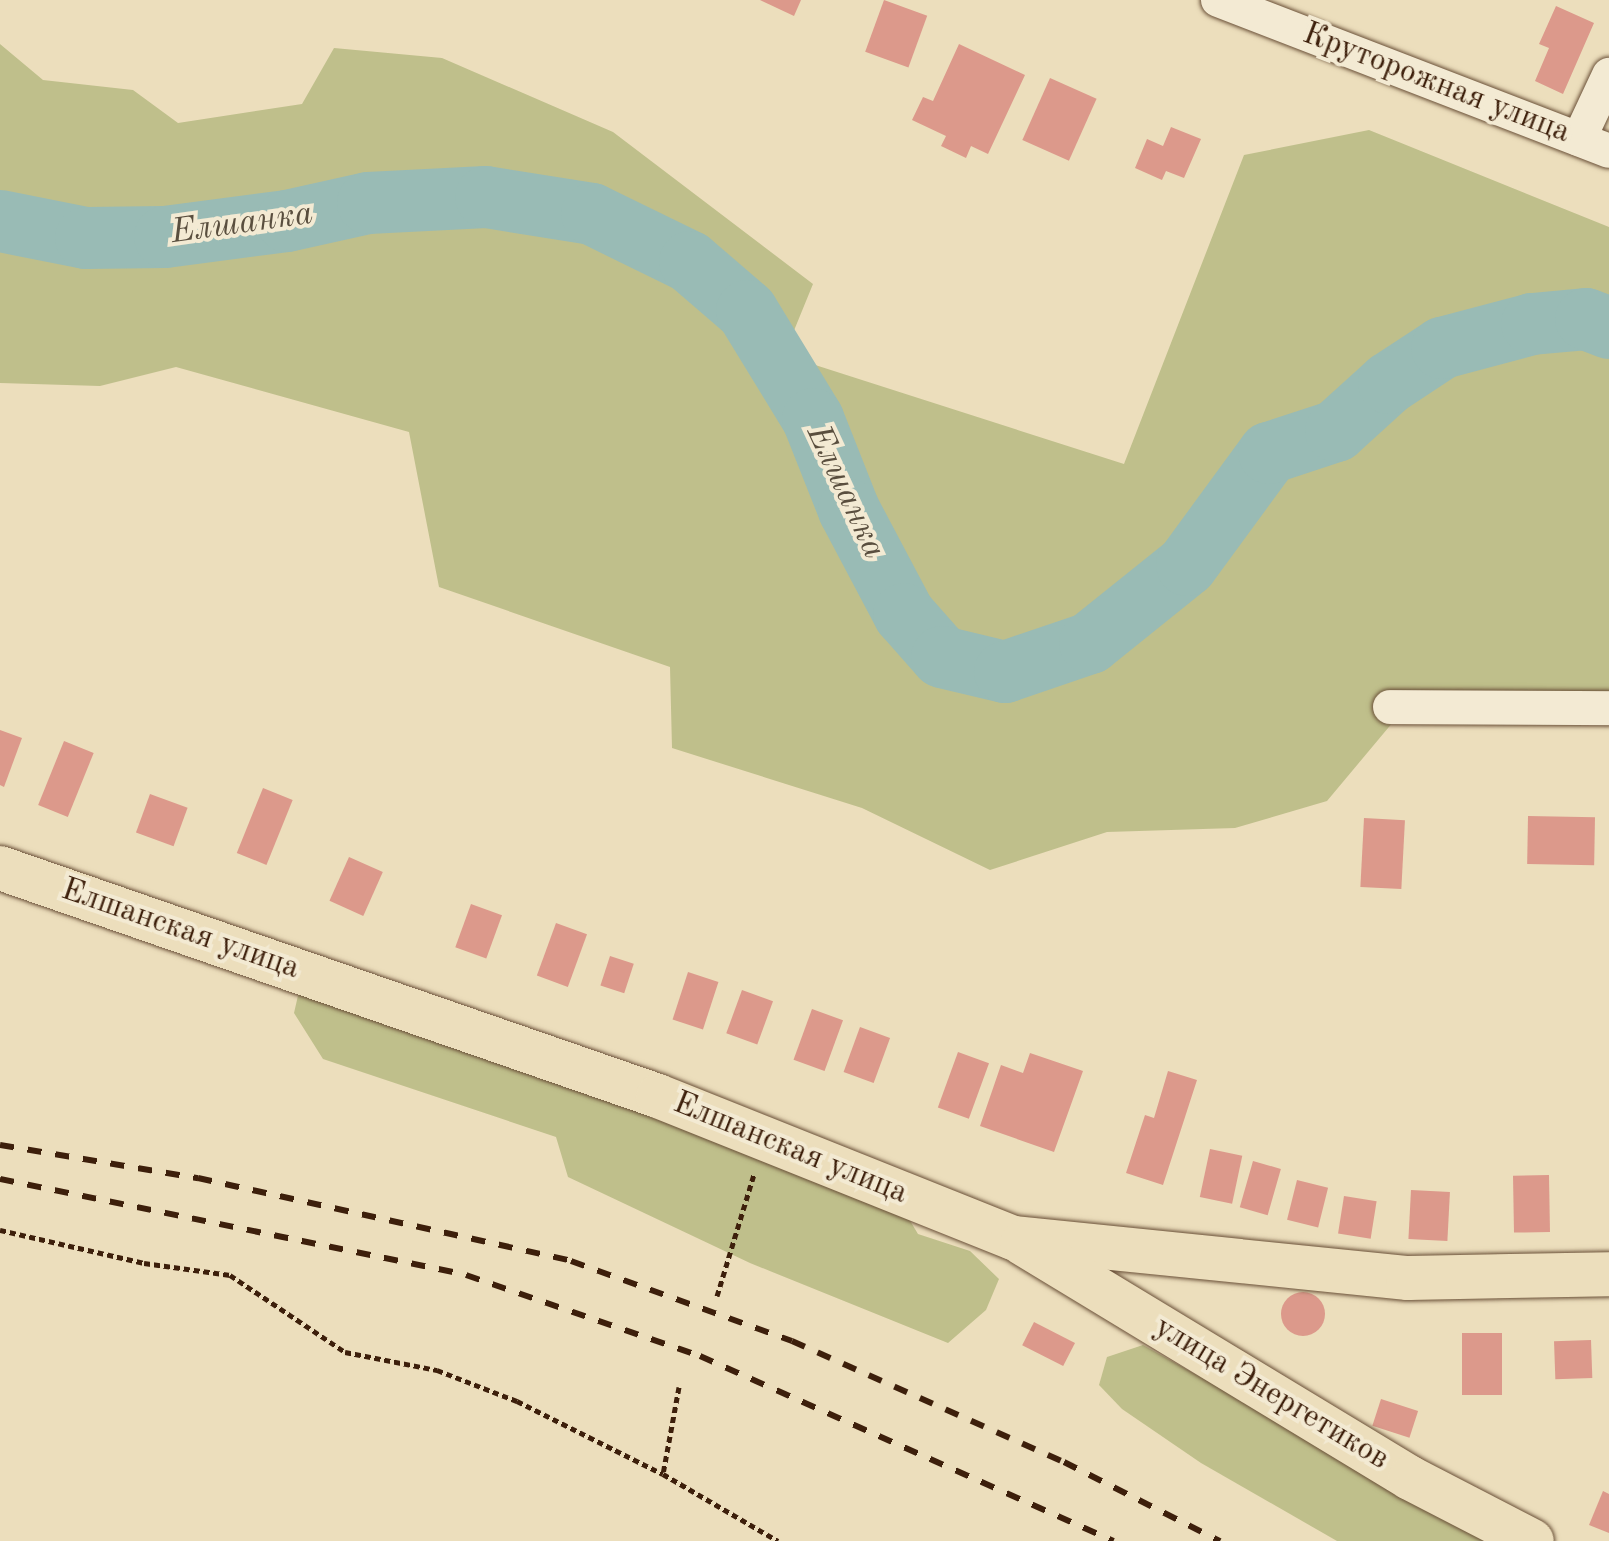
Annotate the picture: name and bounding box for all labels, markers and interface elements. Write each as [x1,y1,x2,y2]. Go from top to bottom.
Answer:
street label: Круторожная улица [1297,15,1575,153]
water label: Елшанка [168,194,316,254]
water label: Елшанка [796,418,894,566]
street label: Елшанская улица [56,871,304,989]
street label: Елшанская улица [667,1085,913,1213]
street label: улица Энергетиков [1147,1309,1395,1479]

